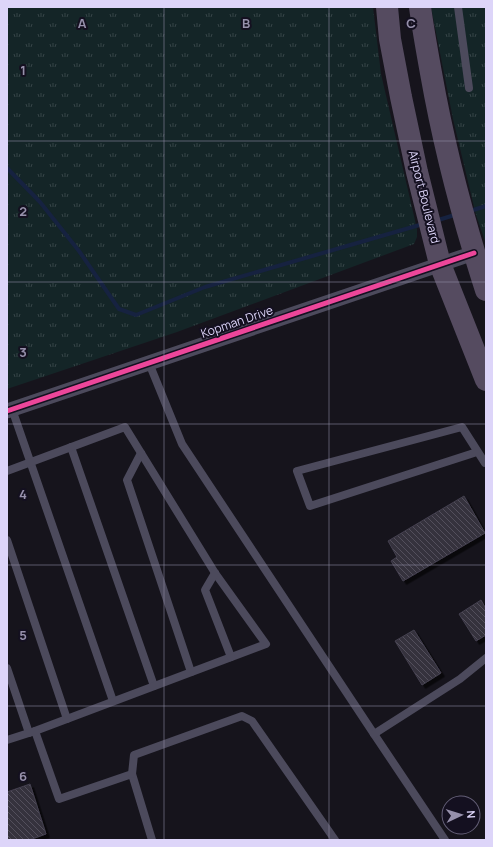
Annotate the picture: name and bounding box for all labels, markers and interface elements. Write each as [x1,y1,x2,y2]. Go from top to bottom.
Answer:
text: A [78,14,87,32]
text: B [242,14,250,32]
text: C [406,14,416,32]
text: 1 [20,61,26,79]
street label: Airport Boulevard [405,149,444,245]
text: 2 [19,202,27,220]
street label: Kopman Drive [198,301,275,342]
text: 3 [19,343,27,361]
text: 4 [19,485,27,503]
text: 5 [19,626,27,644]
text: 6 [19,767,27,785]
north arrow [441,795,481,835]
text: N [464,810,479,819]

